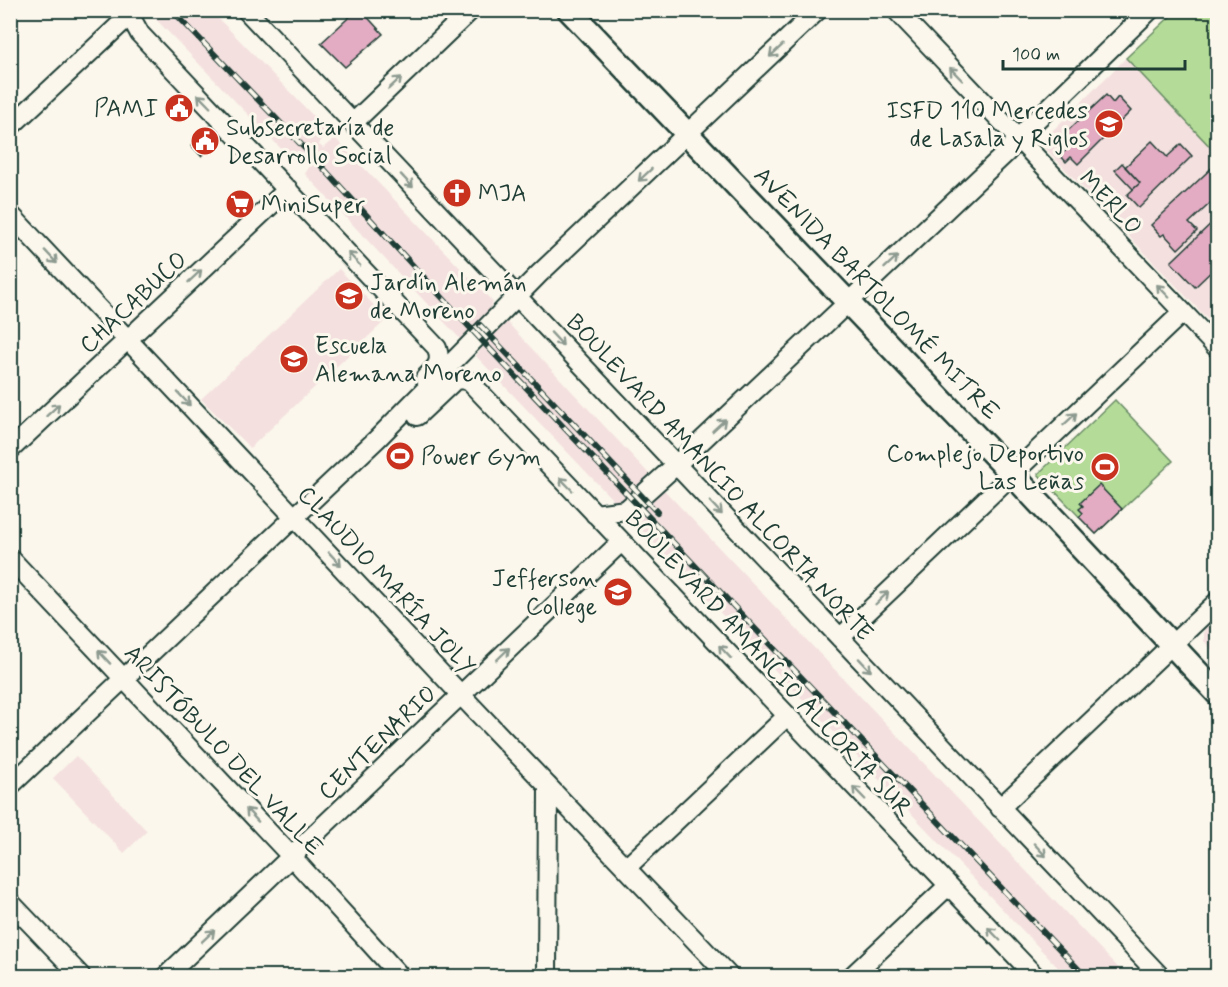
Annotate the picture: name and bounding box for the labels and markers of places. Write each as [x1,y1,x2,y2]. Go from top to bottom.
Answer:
public building icon: PAMI [163,92,195,124]
place label: PAMI [94,94,158,125]
place label: ISFD 110 Mercedes de Lasala y Riglos [886,96,1088,155]
school or university icon: ISFD 110 Mercedes de Lasala y Riglos [1093,108,1125,140]
place label: Subsecretaría de Desarrollo Social [226,113,394,172]
public building icon: Subsecretaría de Desarrollo Social [189,125,221,157]
church icon: MJA [441,177,473,209]
place label: MJA [478,179,527,210]
supermarket icon: MiniSuper [224,188,256,220]
place label: MiniSuper [261,190,365,221]
place label: Jardín Alemán de Moreno [370,268,527,327]
school or university icon: Jardín Alemán de Moreno [333,280,365,312]
place label: Escuela Alemana Moreno [315,331,502,390]
school or university icon: Escuela Alemana Moreno [278,343,310,375]
place label: Complejo Deportivo Las Leñas [887,439,1084,498]
sports icon: Power Gym [384,440,416,472]
place label: Power Gym [421,442,541,473]
sports icon: Complejo Deportivo Las Leñas [1089,451,1121,483]
place label: Jefferson College [492,564,597,623]
school or university icon: Jefferson College [602,576,634,608]

